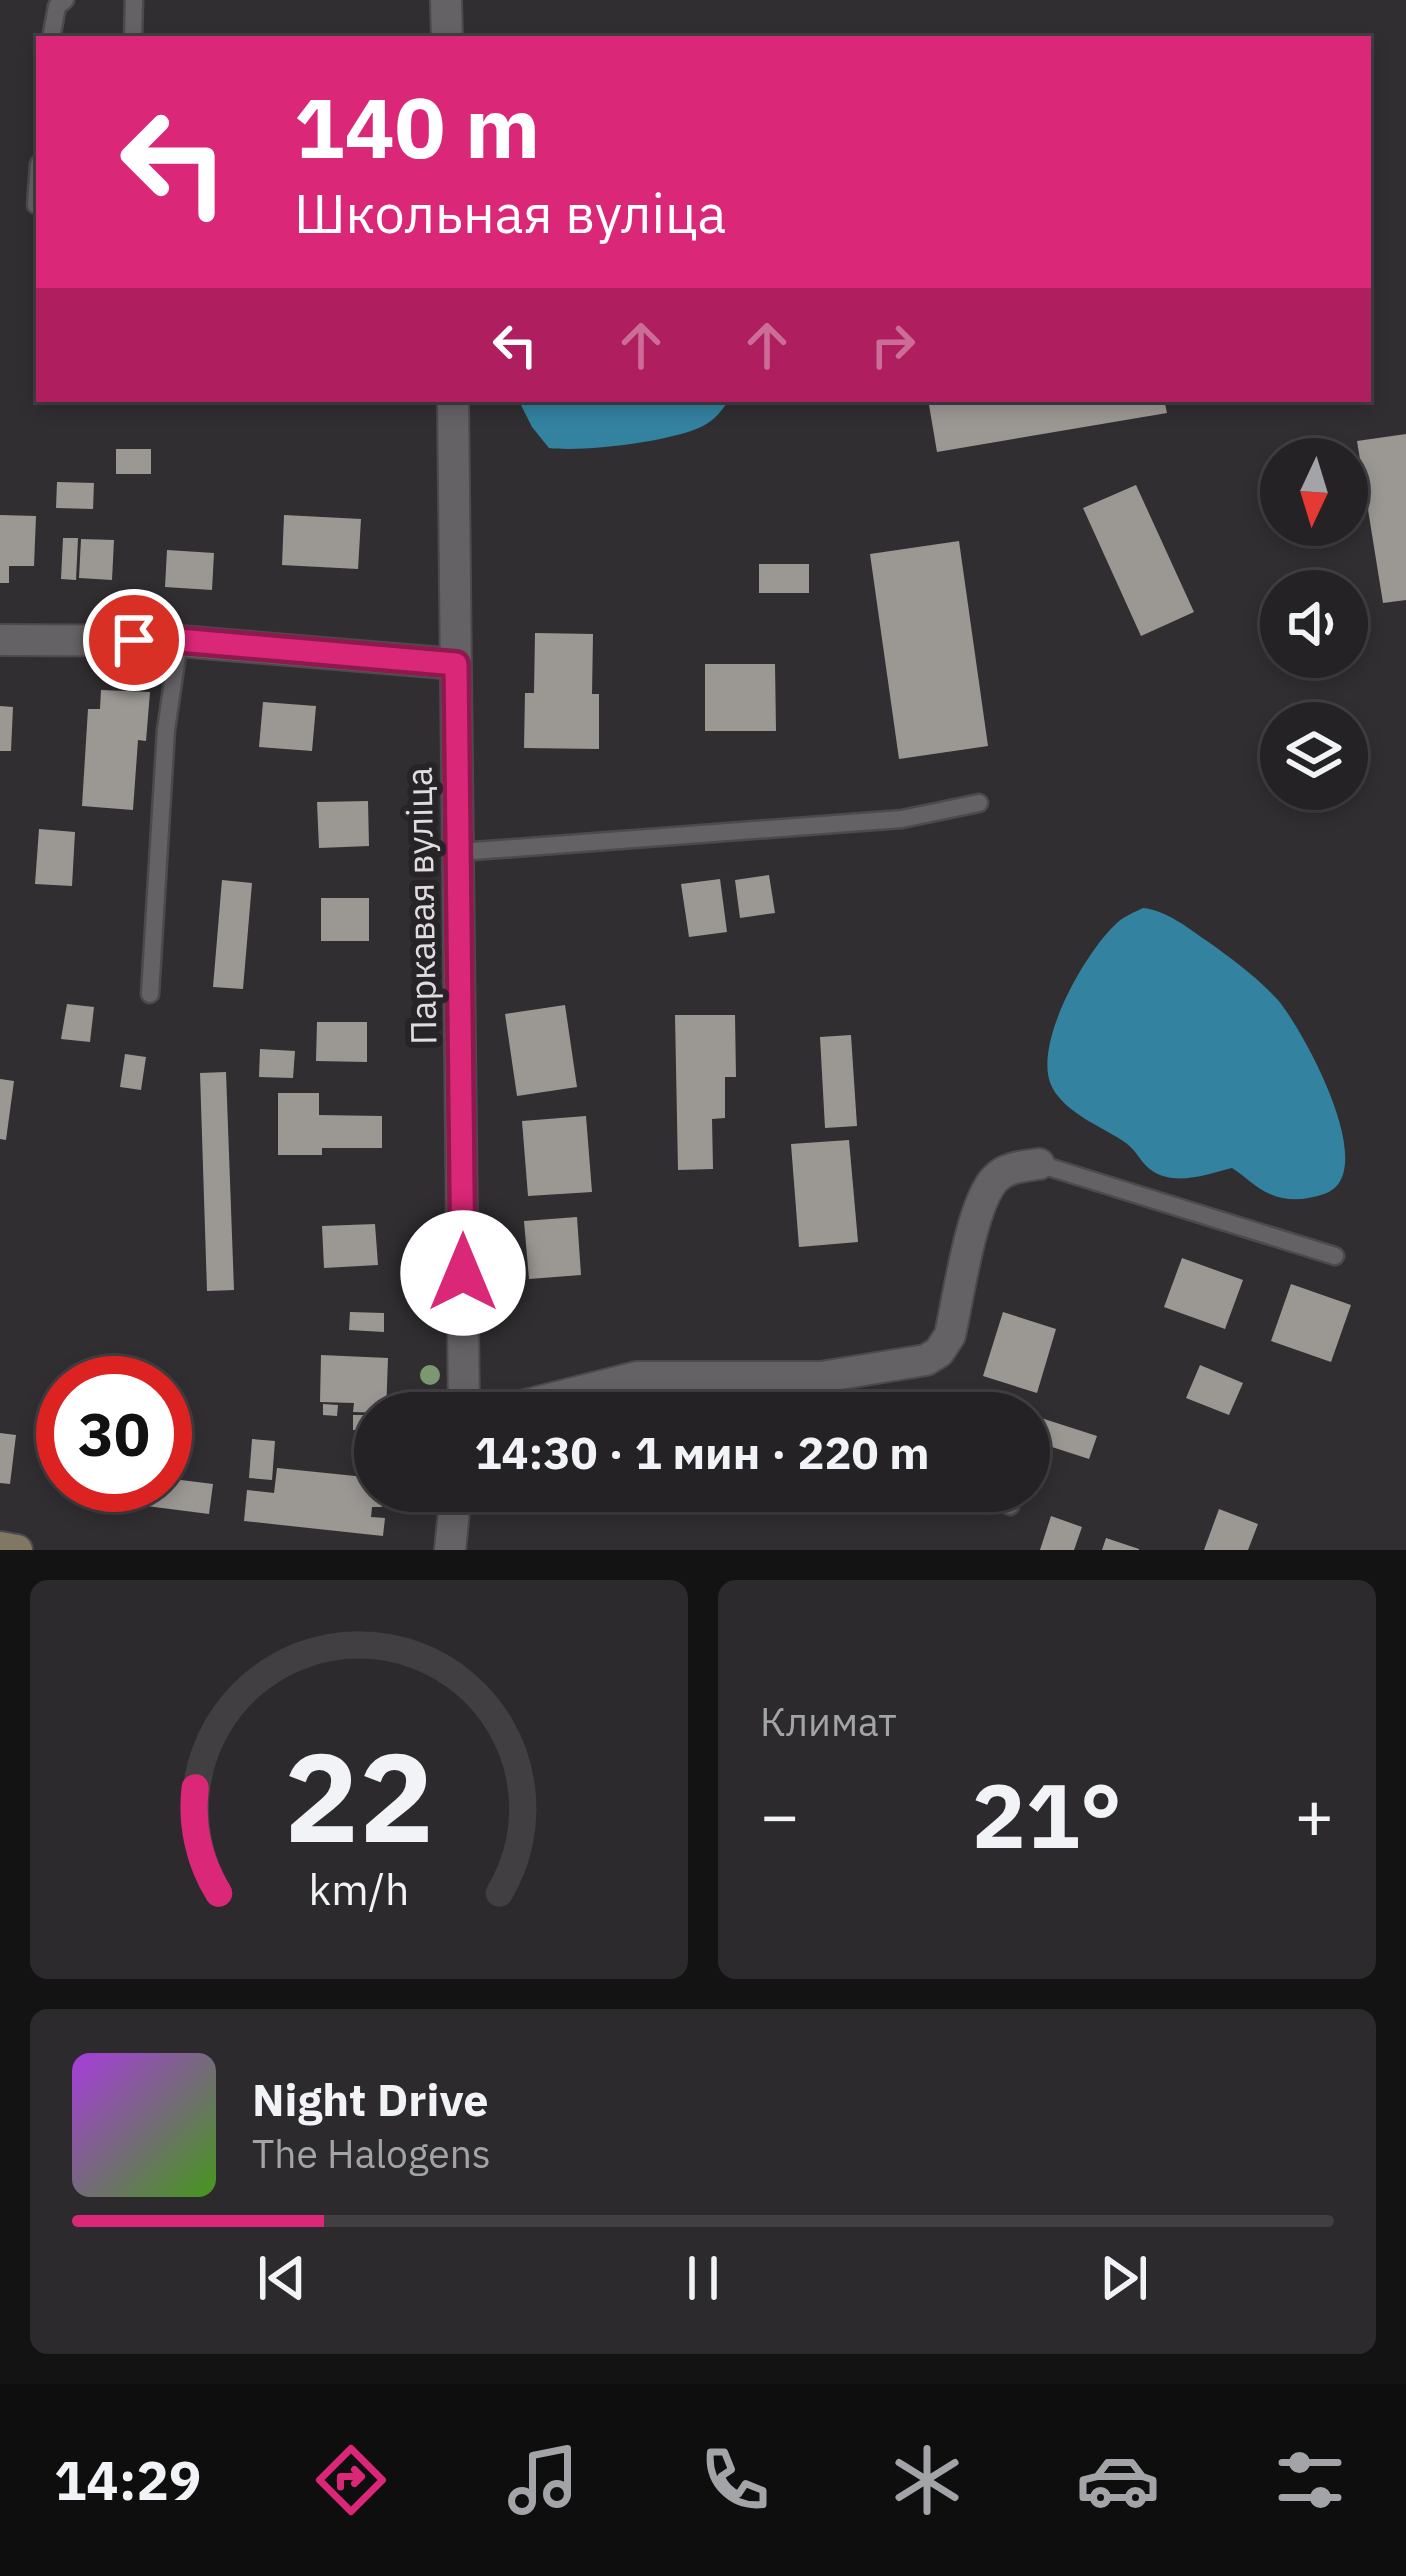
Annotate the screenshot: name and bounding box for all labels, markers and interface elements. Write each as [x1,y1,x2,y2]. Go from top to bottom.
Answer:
text: 140 m [294,72,540,181]
icon: left [96,84,252,240]
text: Школьная вуліца [294,178,726,248]
icon: left [482,312,548,378]
icon: ahead [608,312,674,378]
icon: ahead [734,312,800,378]
icon: right [860,312,926,378]
north arrow [1260,438,1368,546]
map controls [1260,438,1368,810]
button: sound [1260,570,1368,678]
pin [83,589,185,691]
icon: arrive [101,607,167,673]
button: layers [1260,702,1368,810]
street label: Паркавая вуліца [395,767,446,1045]
position arrow [400,1210,526,1336]
speed limit sign: 30 [36,1356,192,1512]
text: 14:30 · 1 мин · 220 m [475,1423,929,1481]
text: Климат [760,1696,897,1747]
text: 22 [284,1714,434,1876]
text: 21° [972,1756,1122,1873]
text: − [760,1771,800,1857]
text: + [1294,1771,1334,1857]
text: km/h [309,1860,409,1916]
text: Night Drive [252,2070,489,2128]
text: The Halogens [252,2128,491,2179]
icon: previous [249,2245,315,2311]
icon: pause [670,2245,736,2311]
icon: next [1091,2245,1157,2311]
icon: directions [309,2438,393,2522]
icon: music [501,2438,585,2522]
icon: phone [693,2438,777,2522]
icon: climate [885,2438,969,2522]
icon: car [1076,2438,1160,2522]
icon: filters [1268,2438,1352,2522]
text: 14:29 [54,2445,201,2515]

